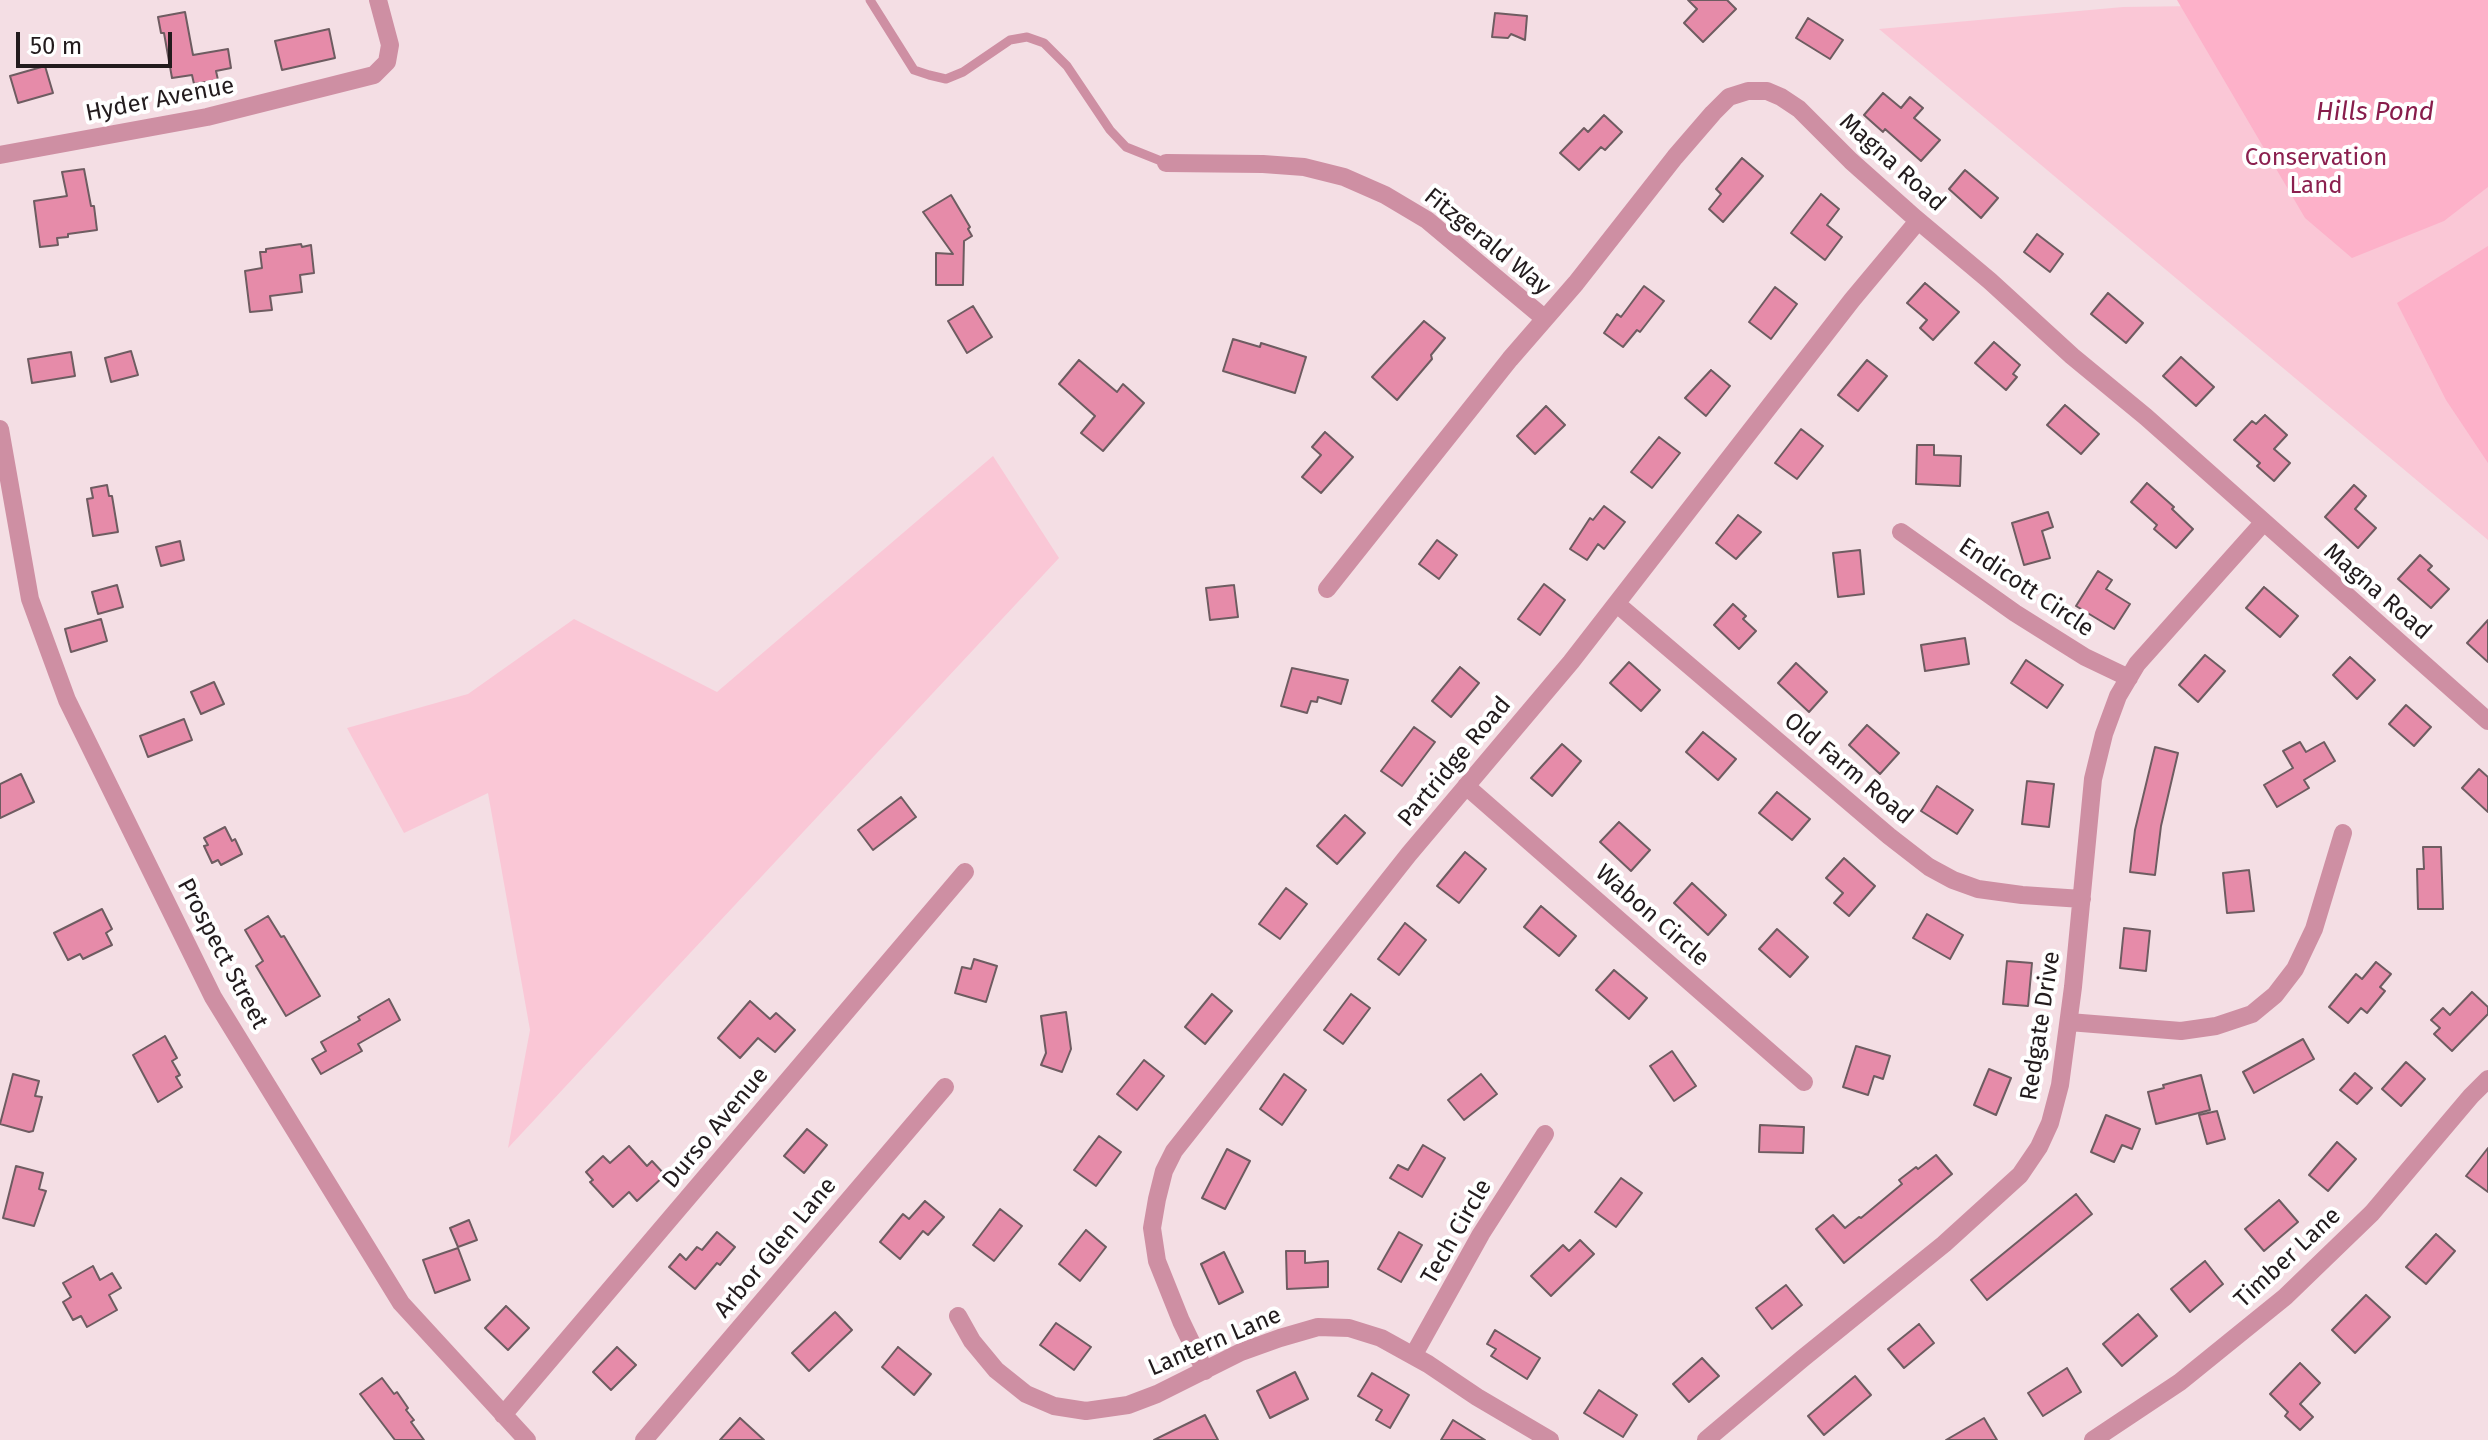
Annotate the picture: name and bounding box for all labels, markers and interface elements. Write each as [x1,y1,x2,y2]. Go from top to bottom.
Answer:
scale bar [20,16,176,66]
text: 50 m [30,32,82,60]
street label: Hyder Avenue [83,71,237,129]
water label: Hills Pond [2316,97,2434,129]
street label: Magna Road [1833,108,1951,218]
park label: Conservation Land [2245,144,2387,200]
street label: Fitzgerald Way [1418,182,1556,302]
street label: Endicott Circle [1953,532,2099,644]
street label: Magna Road [2317,538,2437,646]
street label: Partridge Road [1392,691,1518,833]
street label: Old Farm Road [1778,707,1918,831]
street label: Wabon Circle [1589,859,1715,973]
street label: Prospect Street [170,874,274,1034]
street label: Redgate Drive [2015,949,2067,1103]
street label: Durso Avenue [657,1061,775,1195]
street label: Arbor Glen Lane [709,1172,843,1324]
street label: Tech Circle [1415,1174,1499,1290]
street label: Timber Lane [2229,1202,2347,1314]
street label: Lantern Lane [1144,1301,1286,1383]

